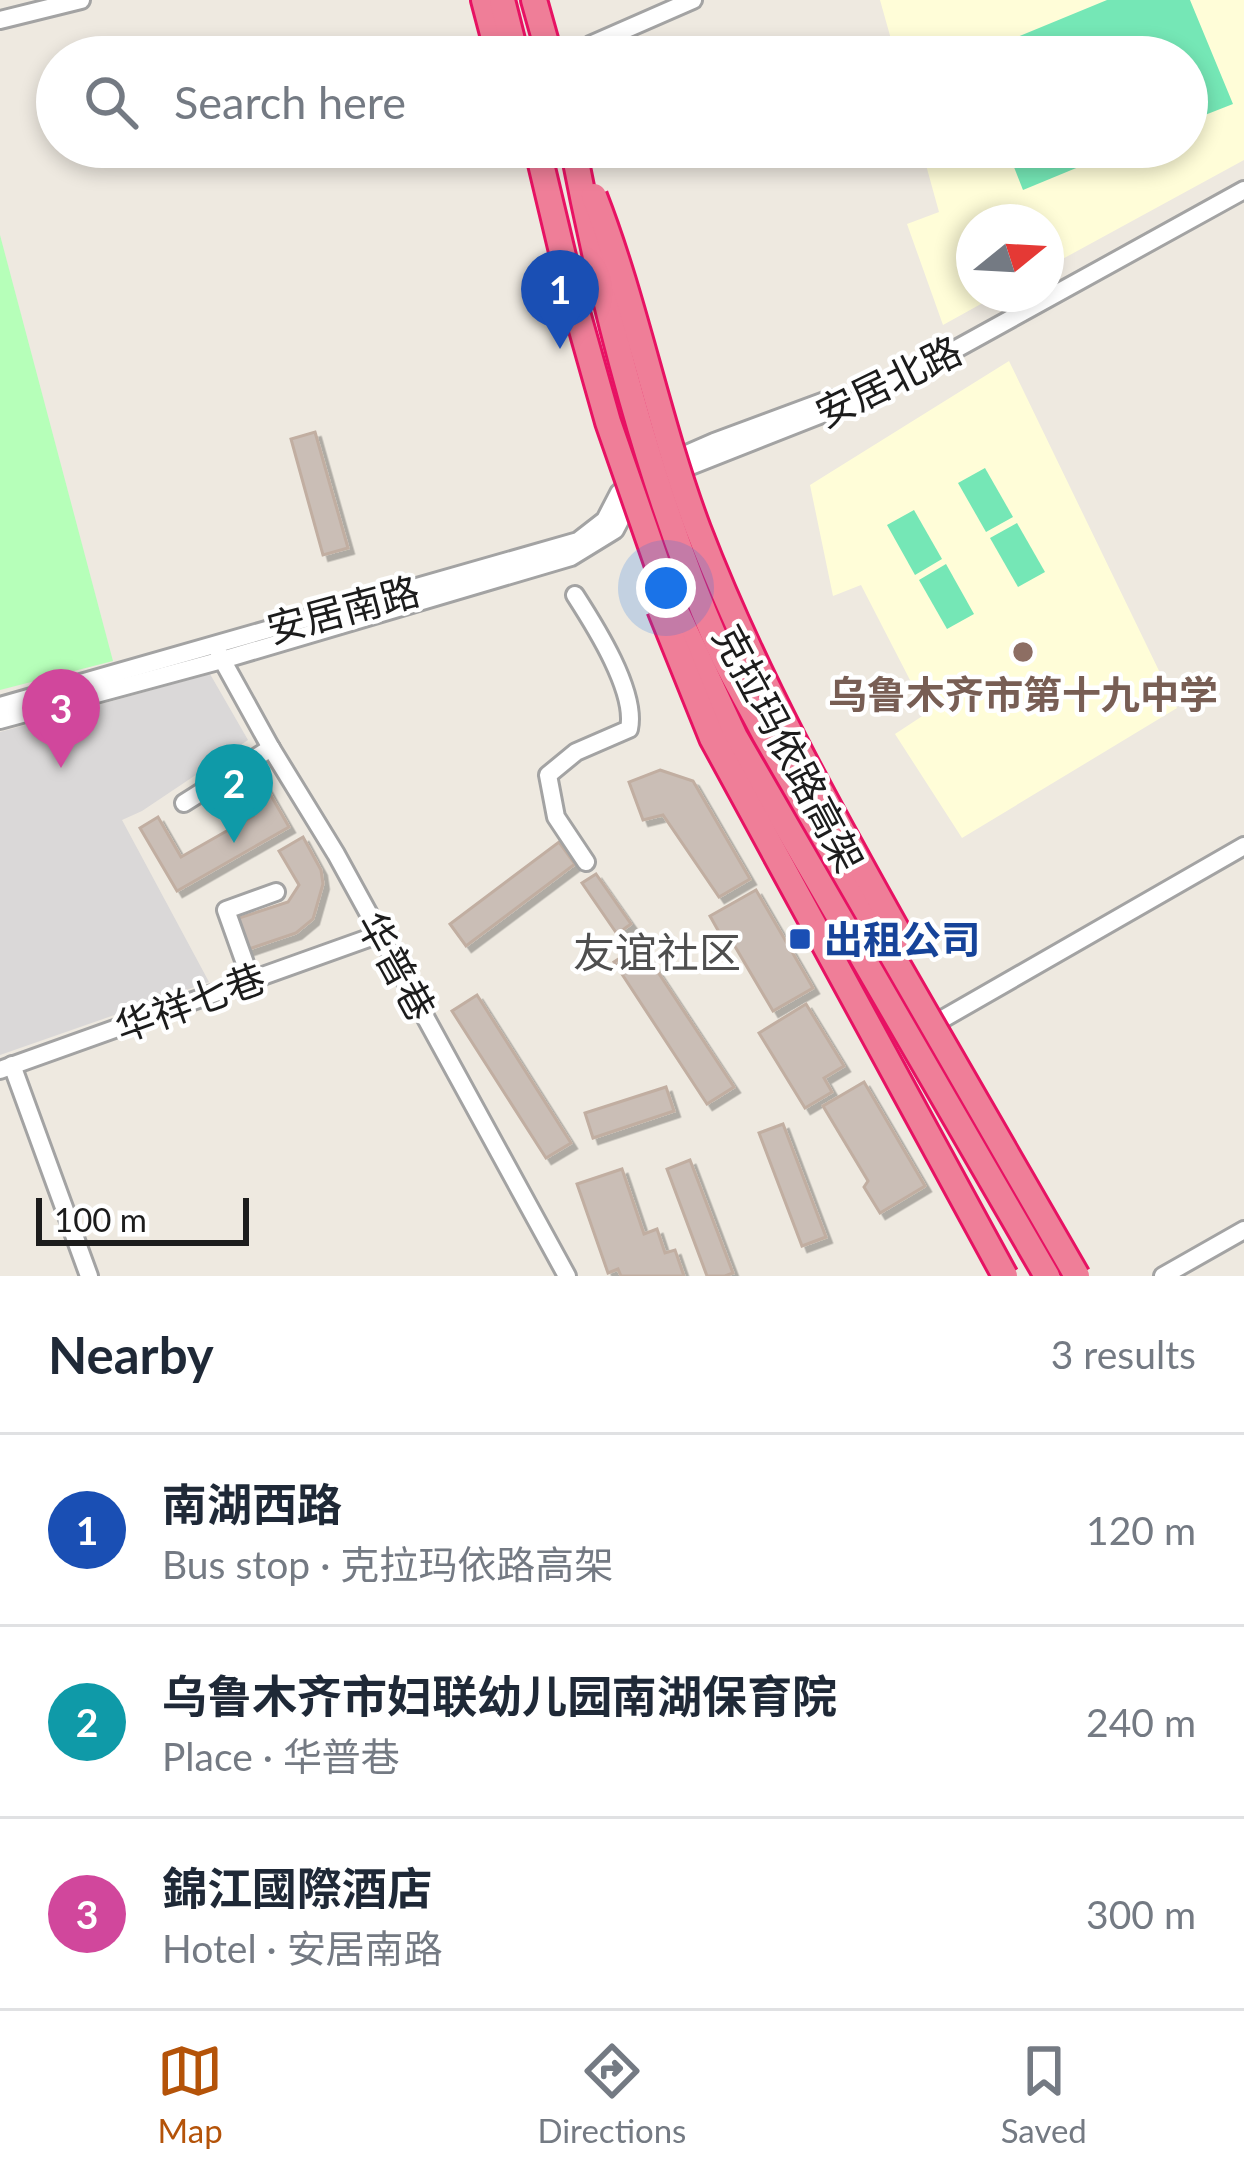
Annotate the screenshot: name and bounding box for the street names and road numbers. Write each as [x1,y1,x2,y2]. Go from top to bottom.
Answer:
street label: 安居北路 [808,326,968,436]
street label: 安居南路 [262,567,424,651]
street label: 克拉玛依路高架 [705,617,873,879]
street label: 华普巷 [349,904,445,1028]
street label: 华祥七巷 [109,954,271,1050]

